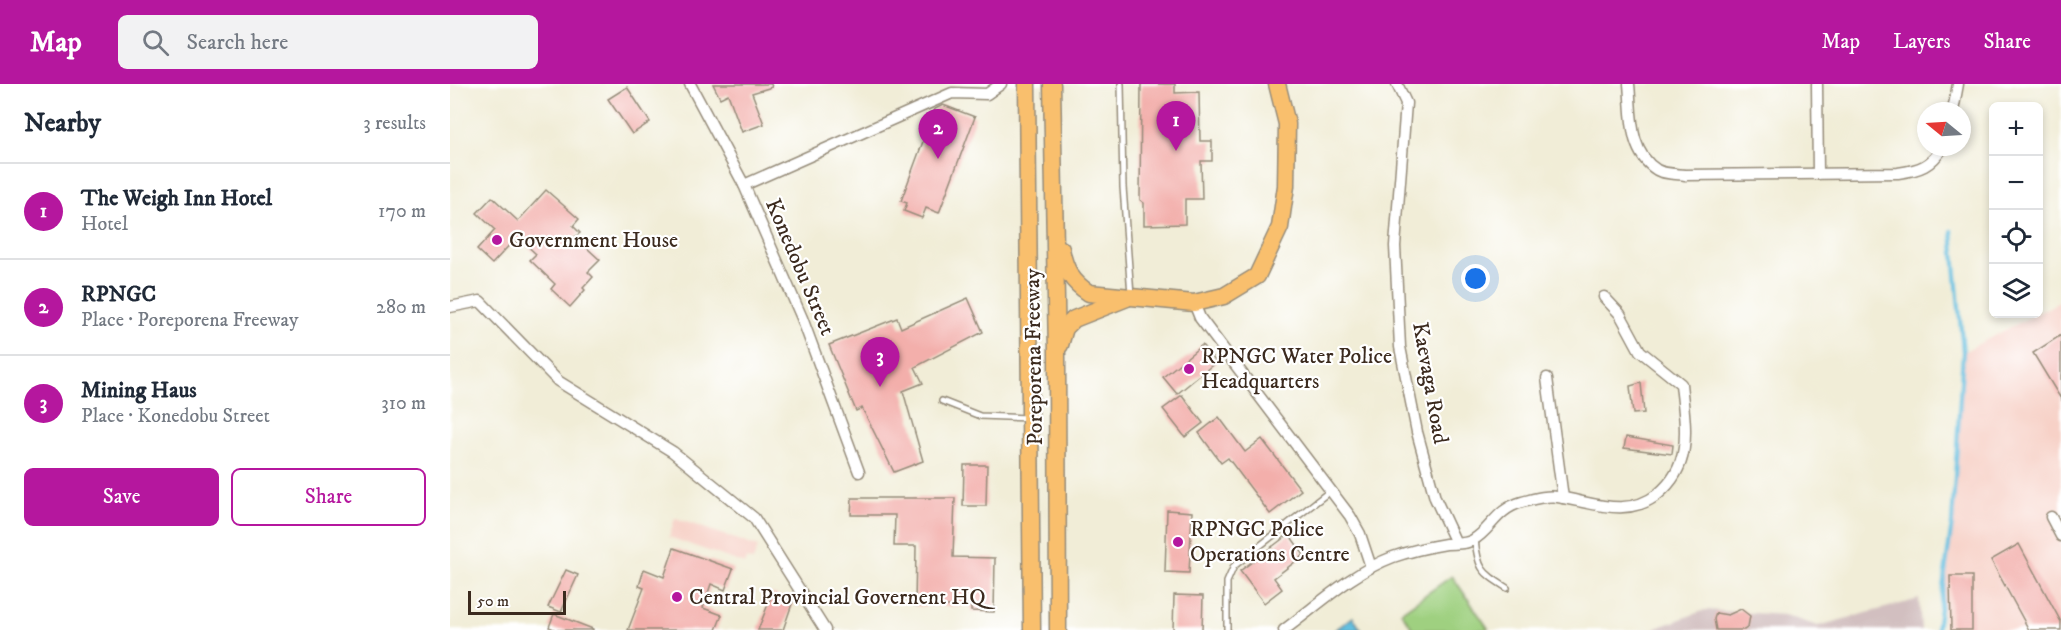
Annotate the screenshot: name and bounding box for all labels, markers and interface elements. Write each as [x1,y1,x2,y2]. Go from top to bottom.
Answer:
search box [118,15,538,69]
text: Map [30,25,82,60]
icon: search [139,26,172,59]
text: Search here [187,29,288,56]
text: Map [1821,29,1860,55]
text: Layers [1893,29,1951,55]
text: Share [1984,29,2031,55]
pin: 1 [1156,101,1196,151]
north arrow [1917,102,1971,156]
map controls [1989,102,2043,318]
button: + [1989,102,2043,156]
text: Nearby [24,107,101,140]
pin: 2 [918,110,958,159]
text: 3 results [363,111,426,136]
button: − [1989,156,2043,210]
text: The Weigh Inn Hotel [81,185,272,212]
street label: Konedobu Street [759,195,841,339]
text: 1 [40,199,47,224]
text: 170 m [378,199,426,224]
button: locate [1989,210,2043,264]
text: Hotel [81,212,128,237]
place label: Government House [509,227,678,254]
marker: Government House [490,233,504,247]
your location [1461,264,1490,293]
button: layers [1989,264,2043,318]
street label: Poreporena Freeway [1019,268,1049,446]
text: RPNGC [81,281,156,308]
text: 2 [39,295,48,320]
text: 280 m [376,295,426,320]
text: Place · Poreporena Freeway [81,308,299,333]
street label: Kaevaga Road [1406,320,1454,446]
pin: 3 [860,338,900,387]
place label: RPNGC Water Police Headquarters [1201,343,1392,395]
marker: RPNGC Water Police Headquarters [1182,362,1196,376]
text: Mining Haus [81,377,197,404]
text: 3 [40,391,47,416]
text: 310 m [381,391,426,416]
text: Place · Konedobu Street [81,404,270,429]
button: Save [24,468,219,526]
button: Share [231,468,426,526]
place label: RPNGC Police Operations Centre [1190,516,1350,568]
marker: RPNGC Police Operations Centre [1171,535,1185,549]
place label: Central Provincial Governent HQ [689,584,995,611]
scale bar [468,588,566,616]
marker: Central Provincial Governent HQ [670,590,684,604]
text: 50 m [477,591,509,611]

